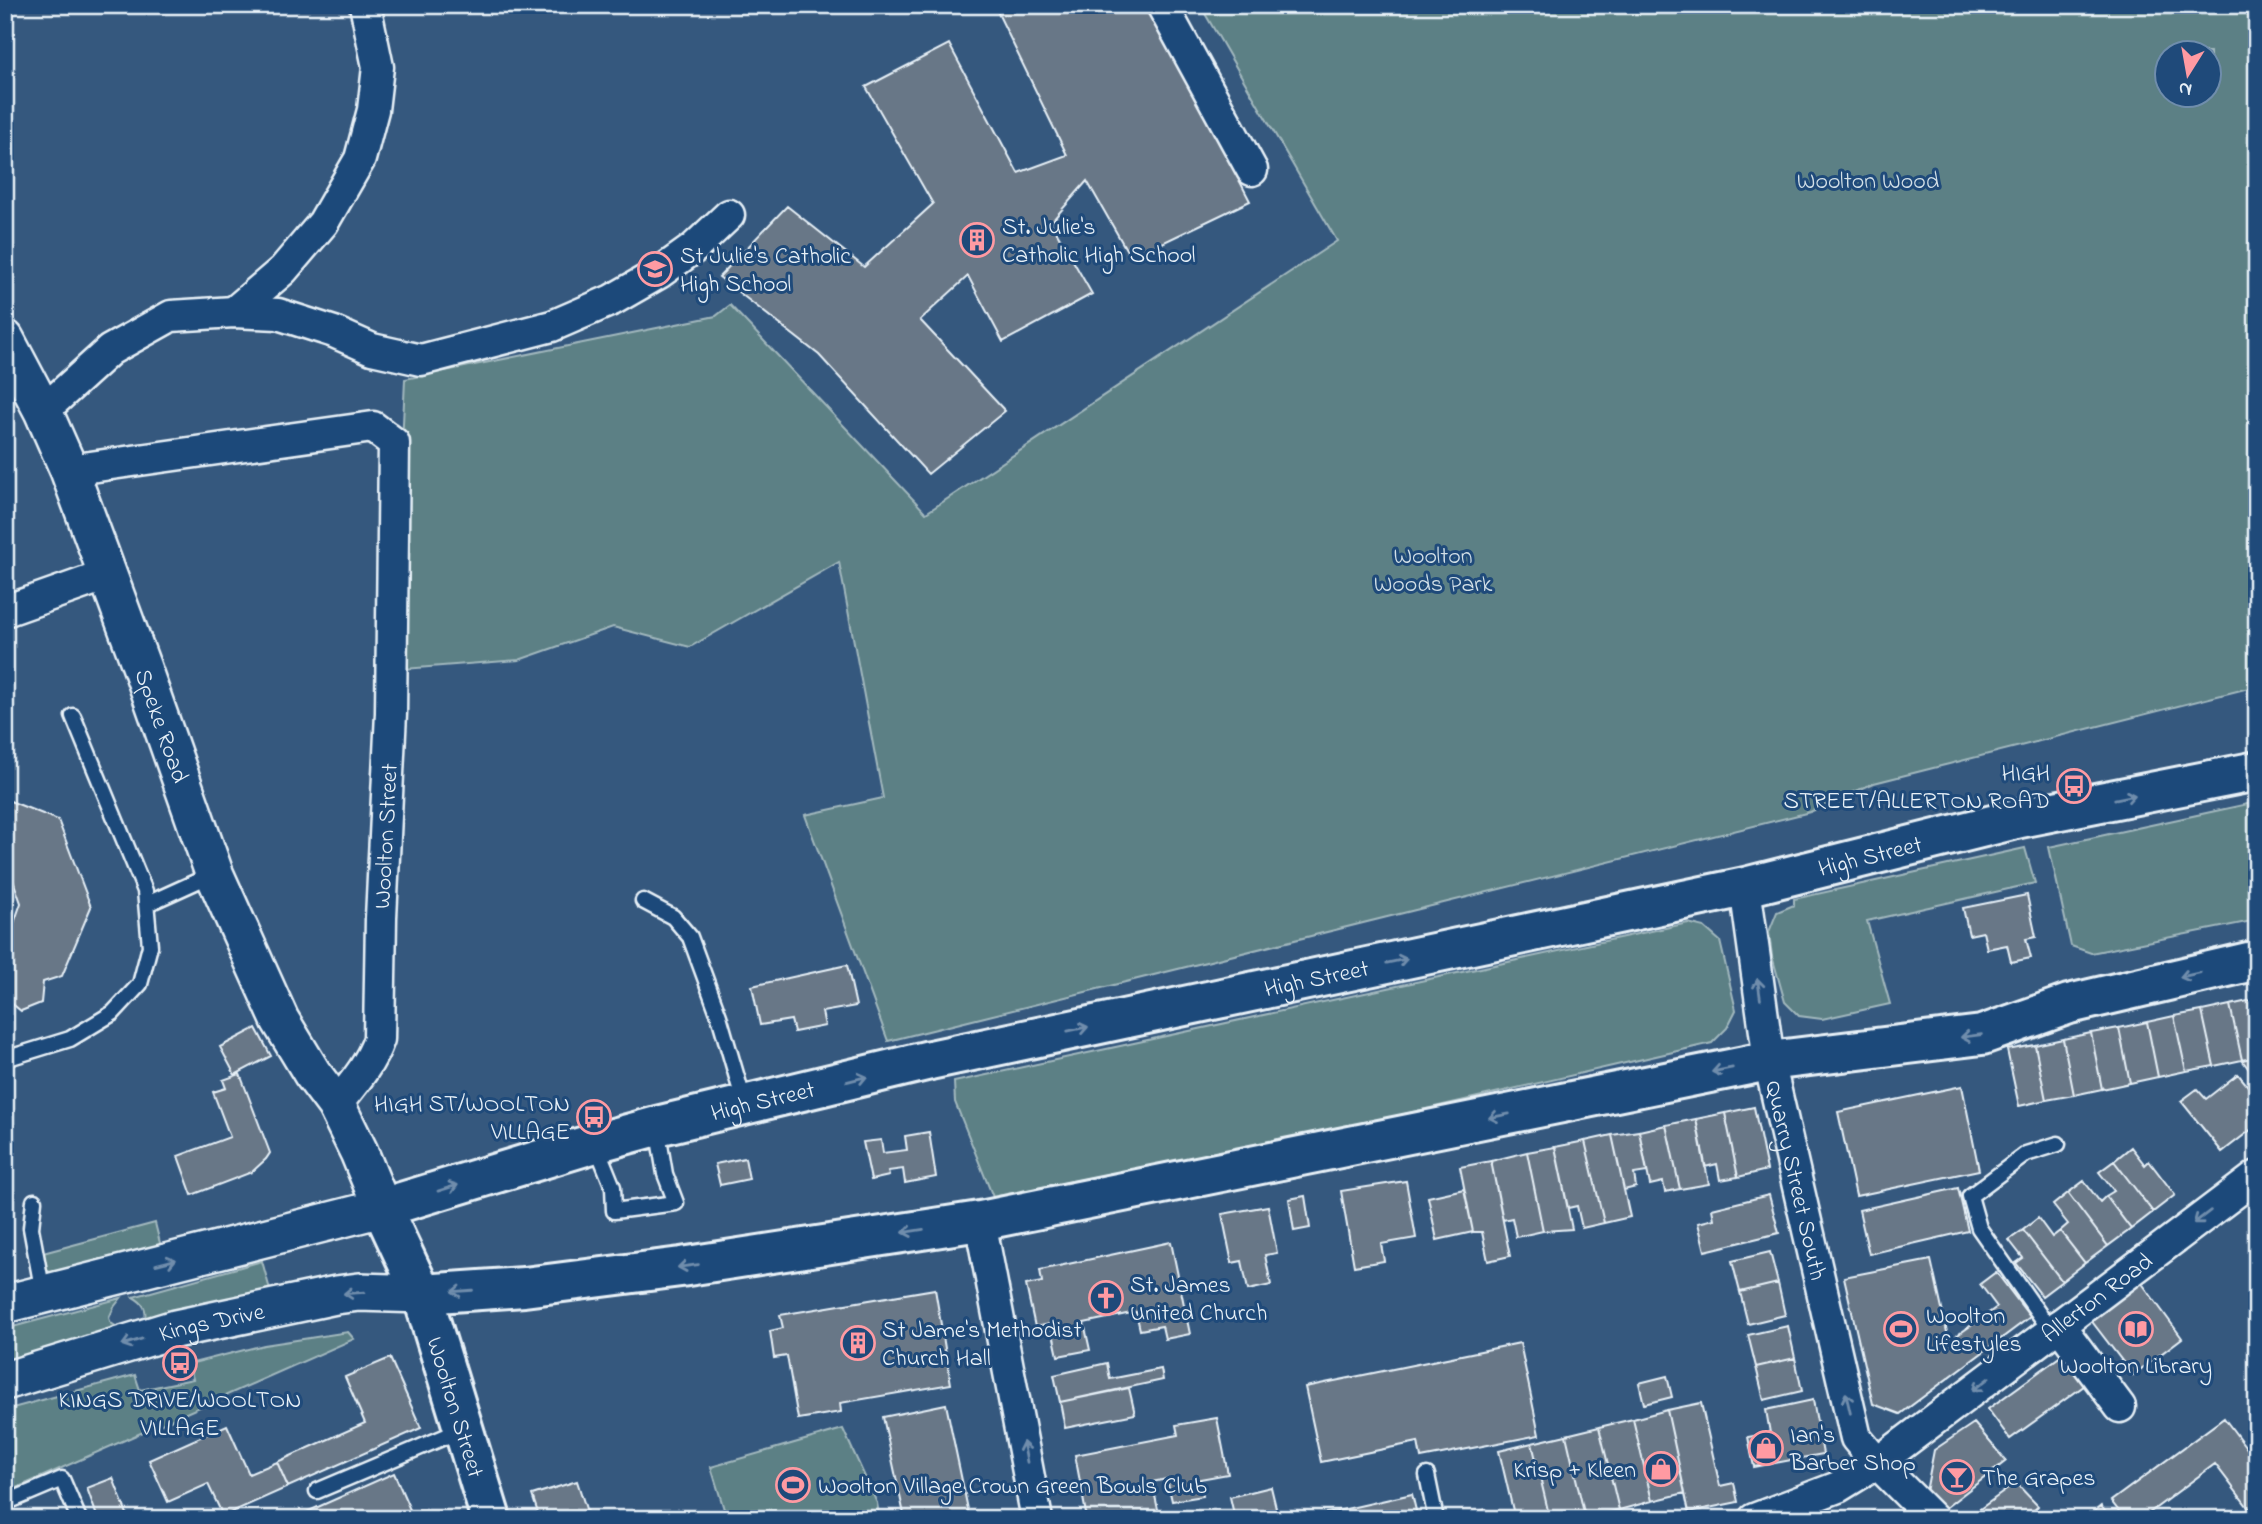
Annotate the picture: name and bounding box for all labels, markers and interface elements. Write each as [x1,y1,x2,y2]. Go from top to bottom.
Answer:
north arrow [2154,38,2224,108]
text: N [2176,74,2194,103]
park label: Woolton Wood [1797,165,1940,200]
place label: St. Julie's Catholic High School [1002,211,1196,274]
building icon: St. Julie's Catholic High School [958,221,996,259]
place label: St Julie's Catholic High School [680,240,851,303]
school or university icon: St Julie's Catholic High School [636,250,674,288]
park label: Woolton Woods Park [1374,540,1493,603]
street label: Speke Road [124,665,196,789]
place label: HIGH STREET/ALLERTON ROAD [1784,757,2050,820]
street label: Woolton Street [366,762,409,910]
bus stop icon: HIGH STREET/ALLERTON ROAD [2055,767,2093,805]
one-way arrow [2113,790,2136,804]
street label: High Street [1815,828,1926,888]
street label: High Street [1261,952,1372,1009]
one-way arrow [1385,954,1408,967]
one-way arrow [2179,969,2202,983]
one-way arrow [1753,978,1766,1001]
one-way arrow [1066,1021,1089,1035]
one-way arrow [1961,1030,1983,1043]
one-way arrow [1711,1064,1734,1078]
one-way arrow [845,1072,867,1085]
street label: High Street [708,1073,819,1132]
street label: Quarry Street South [1754,1077,1834,1284]
place label: HIGH ST/WOOLTON VILLAGE [374,1088,570,1151]
bus stop icon: HIGH ST/WOOLTON VILLAGE [575,1098,613,1136]
one-way arrow [1488,1109,1511,1123]
one-way arrow [436,1181,458,1194]
one-way arrow [2193,1210,2212,1224]
one-way arrow [902,1225,925,1238]
street label: Allerton Road [2035,1245,2162,1353]
one-way arrow [154,1255,177,1268]
one-way arrow [677,1260,700,1273]
place label: St. James United Church [1130,1269,1267,1332]
church icon: St. James United Church [1087,1279,1125,1317]
one-way arrow [451,1285,474,1298]
one-way arrow [343,1287,366,1300]
street label: Kings Drive [155,1296,268,1353]
place label: Woolton Lifestyles [1926,1300,2022,1364]
sports icon: Woolton Lifestyles [1882,1310,1920,1348]
library icon: Woolton Library [2117,1310,2155,1348]
place label: St Jame's Methodist Church Hall [882,1314,1082,1377]
building icon: St Jame's Methodist Church Hall [839,1324,877,1362]
street label: Woolton Street [416,1333,492,1483]
one-way arrow [122,1337,144,1350]
bus stop icon: KINGS DRIVE/WOOLTON VILLAGE [161,1344,199,1382]
place label: Woolton Library [2060,1350,2212,1386]
one-way arrow [1973,1376,1991,1391]
place label: KINGS DRIVE/WOOLTON VILLAGE [58,1384,302,1447]
one-way arrow [1841,1392,1855,1415]
place label: Ian's Barber Shop [1789,1419,1916,1482]
shop icon: Ian's Barber Shop [1747,1429,1785,1467]
one-way arrow [1017,1441,1031,1464]
shop icon: Krisp + Kleen [1642,1450,1680,1488]
place label: Krisp + Kleen [1514,1454,1636,1489]
bar icon: The Grapes [1938,1458,1976,1496]
place label: The Grapes [1982,1462,2095,1497]
sports icon: Woolton Village Crown Green Bowls Club [774,1466,812,1504]
place label: Woolton Village Crown Green Bowls Club [818,1470,1207,1505]

